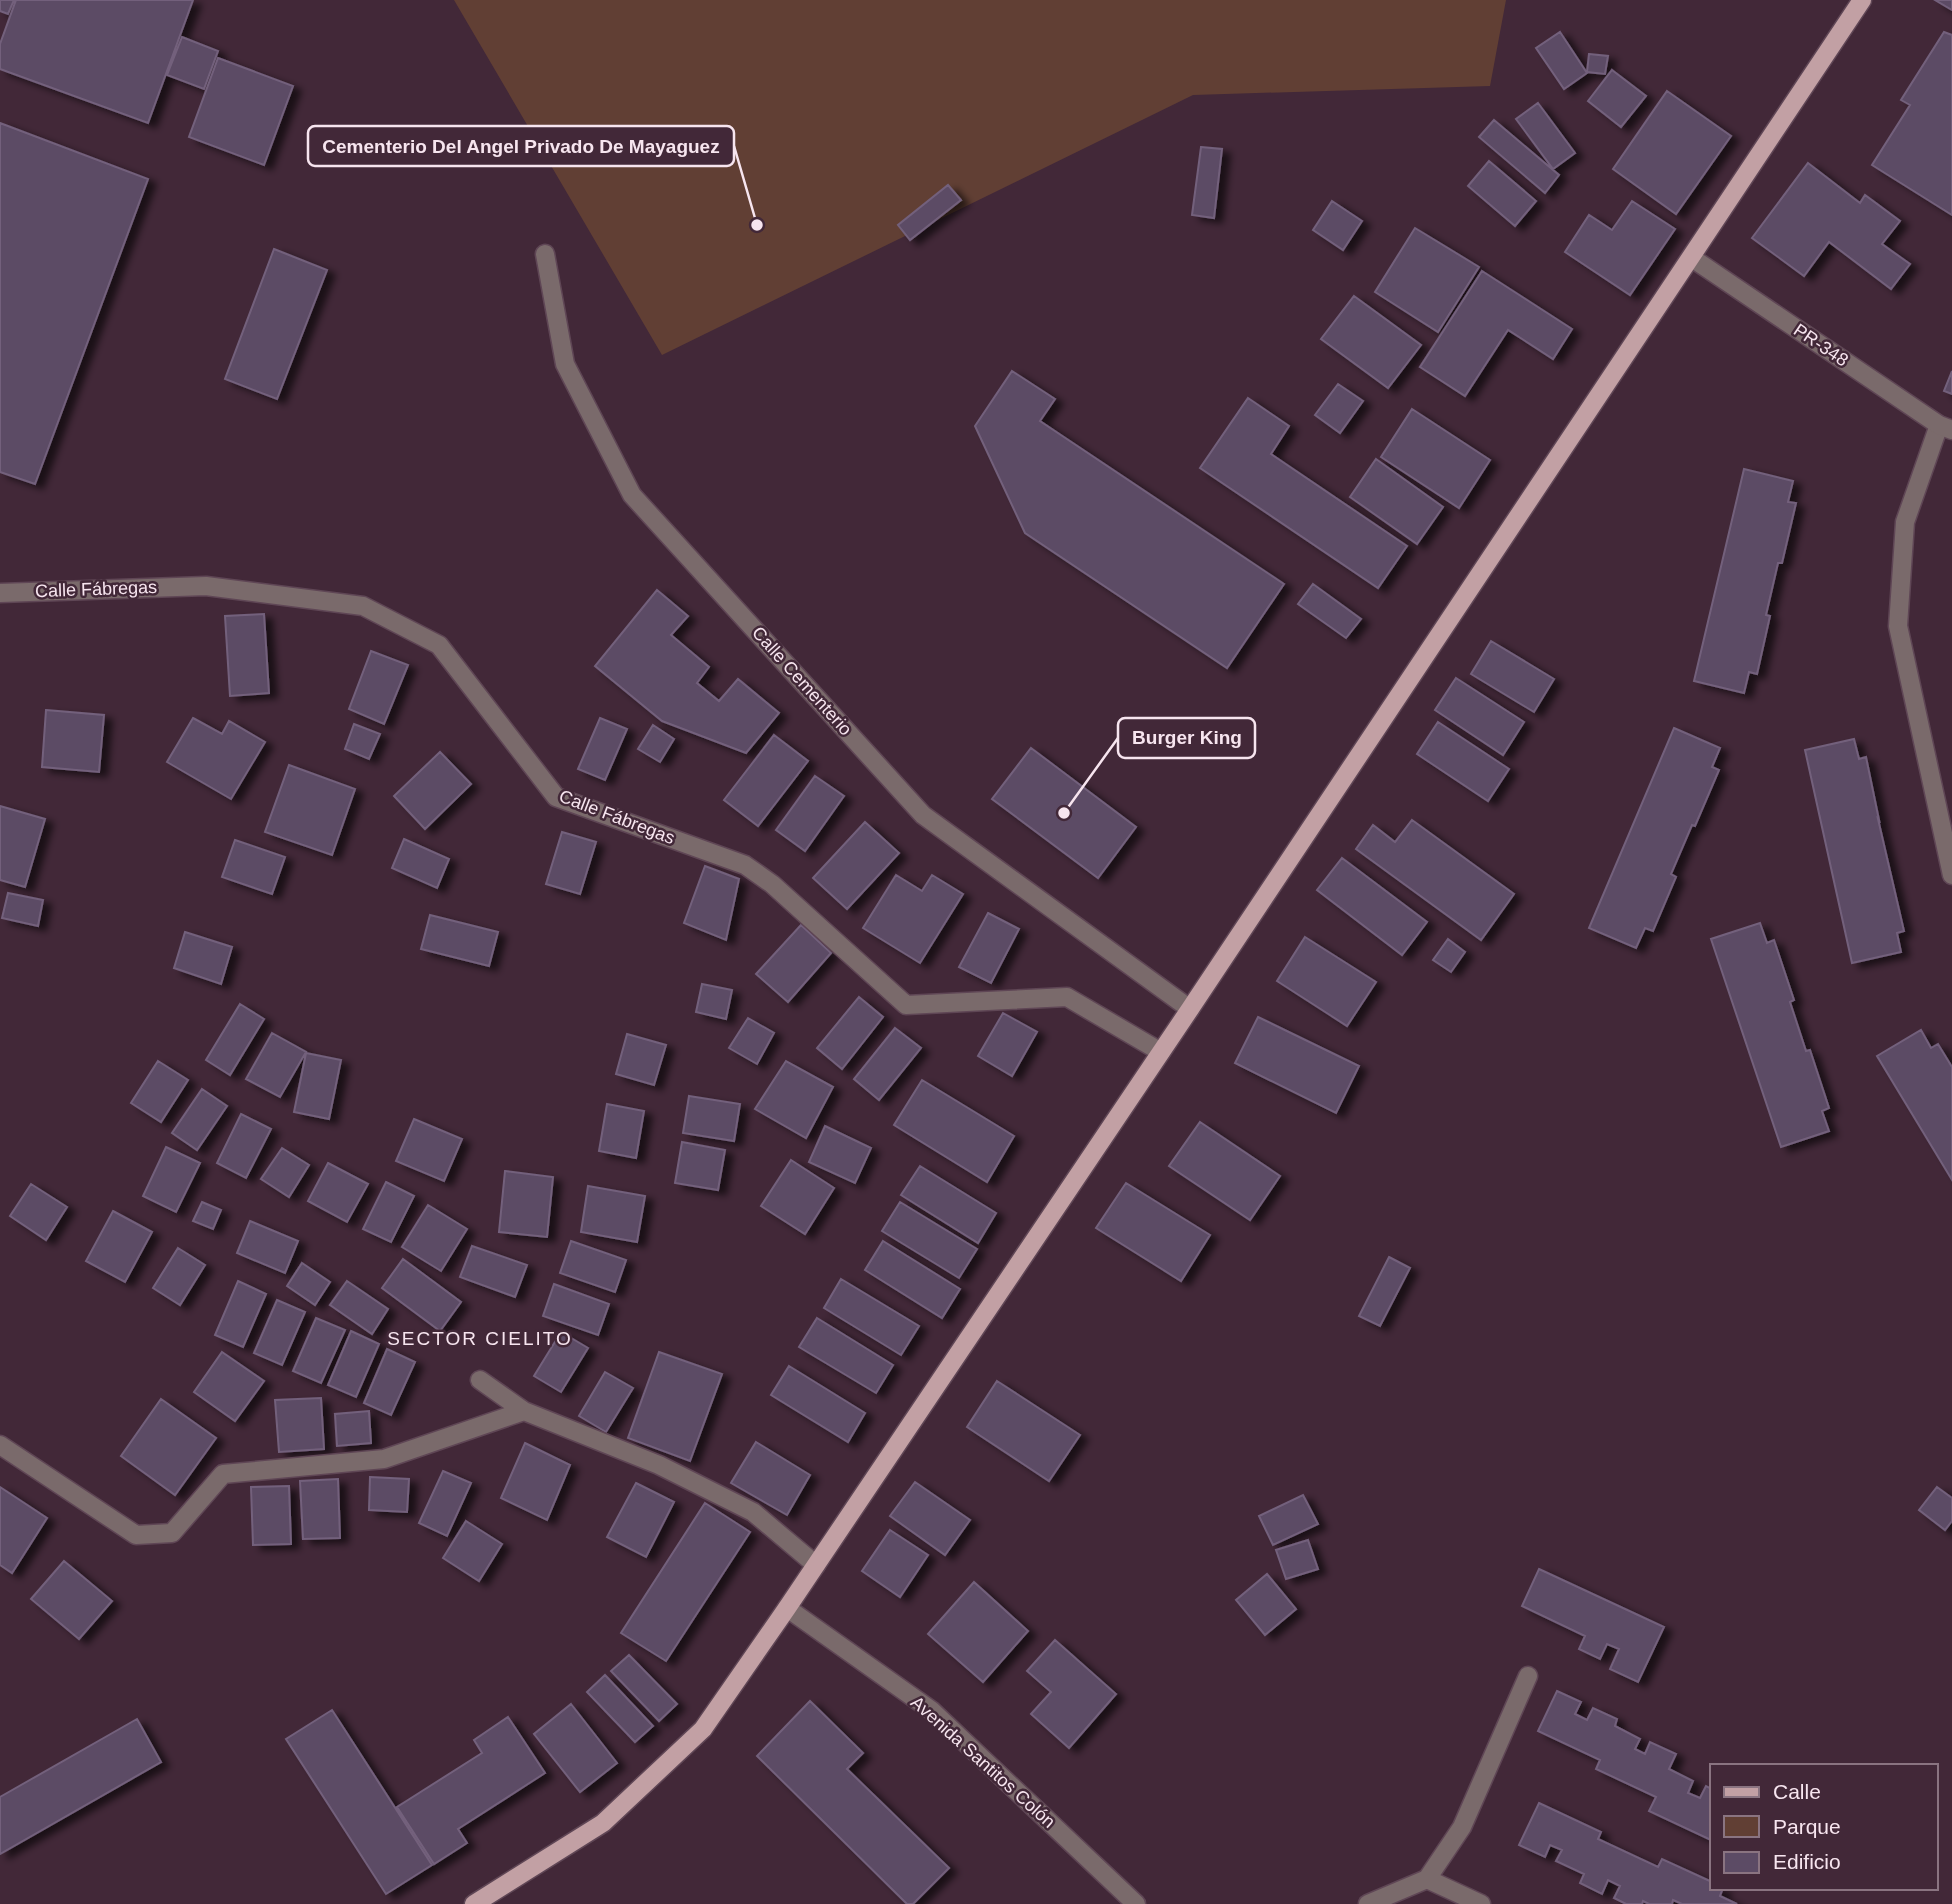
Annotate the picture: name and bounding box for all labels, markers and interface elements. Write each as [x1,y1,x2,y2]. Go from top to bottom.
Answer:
callout: Cementerio Del Angel Privado De Mayaguez [308,126,734,166]
text: Cementerio Del Angel Privado De Mayaguez [322,136,720,157]
street label: PR-348 [1790,320,1852,370]
street label: Calle Fábregas [35,577,157,601]
street label: Calle Cementerio [748,623,856,739]
callout: Burger King [1118,718,1255,758]
text: Burger King [1132,727,1242,748]
street label: Calle Fábregas [556,786,678,848]
district label: SECTOR CIELITO [387,1328,573,1349]
street label: Avenida Santitos Colón [907,1692,1059,1832]
legend [1710,1764,1938,1890]
text: Calle [1773,1780,1821,1803]
text: Parque [1773,1815,1841,1838]
text: Edificio [1773,1850,1841,1873]

